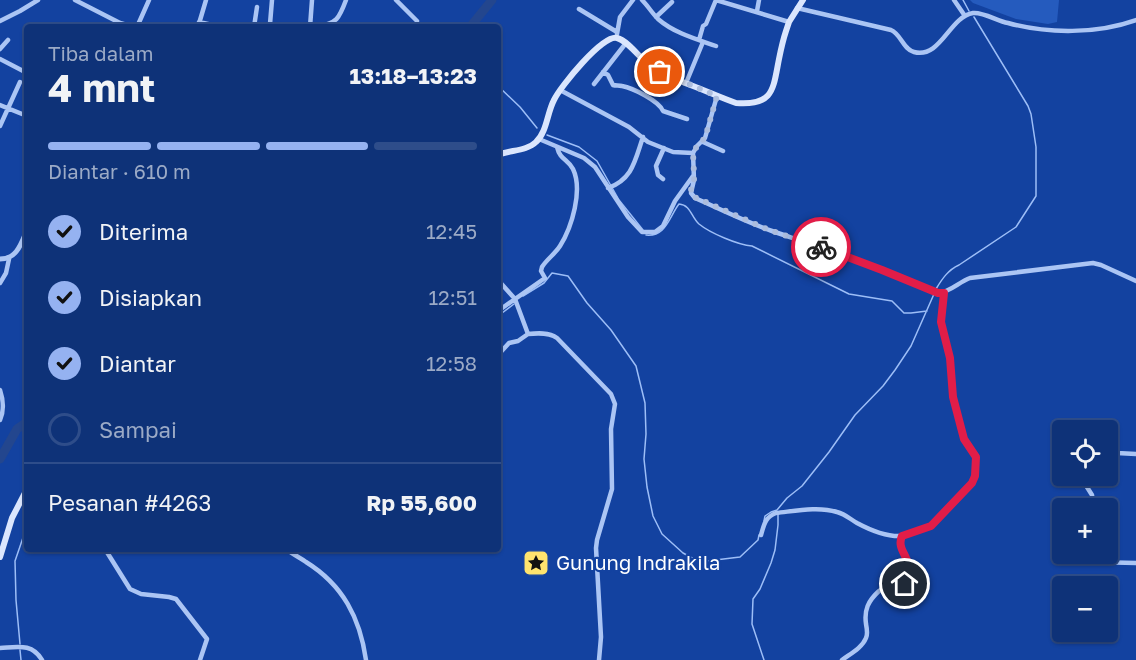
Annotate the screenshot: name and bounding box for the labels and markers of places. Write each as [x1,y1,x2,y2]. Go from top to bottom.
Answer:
pin [634,46,685,97]
place icon: Gunung Indrakila [521,548,551,578]
place label: Gunung Indrakila [556,550,720,574]
pin [879,558,930,609]

